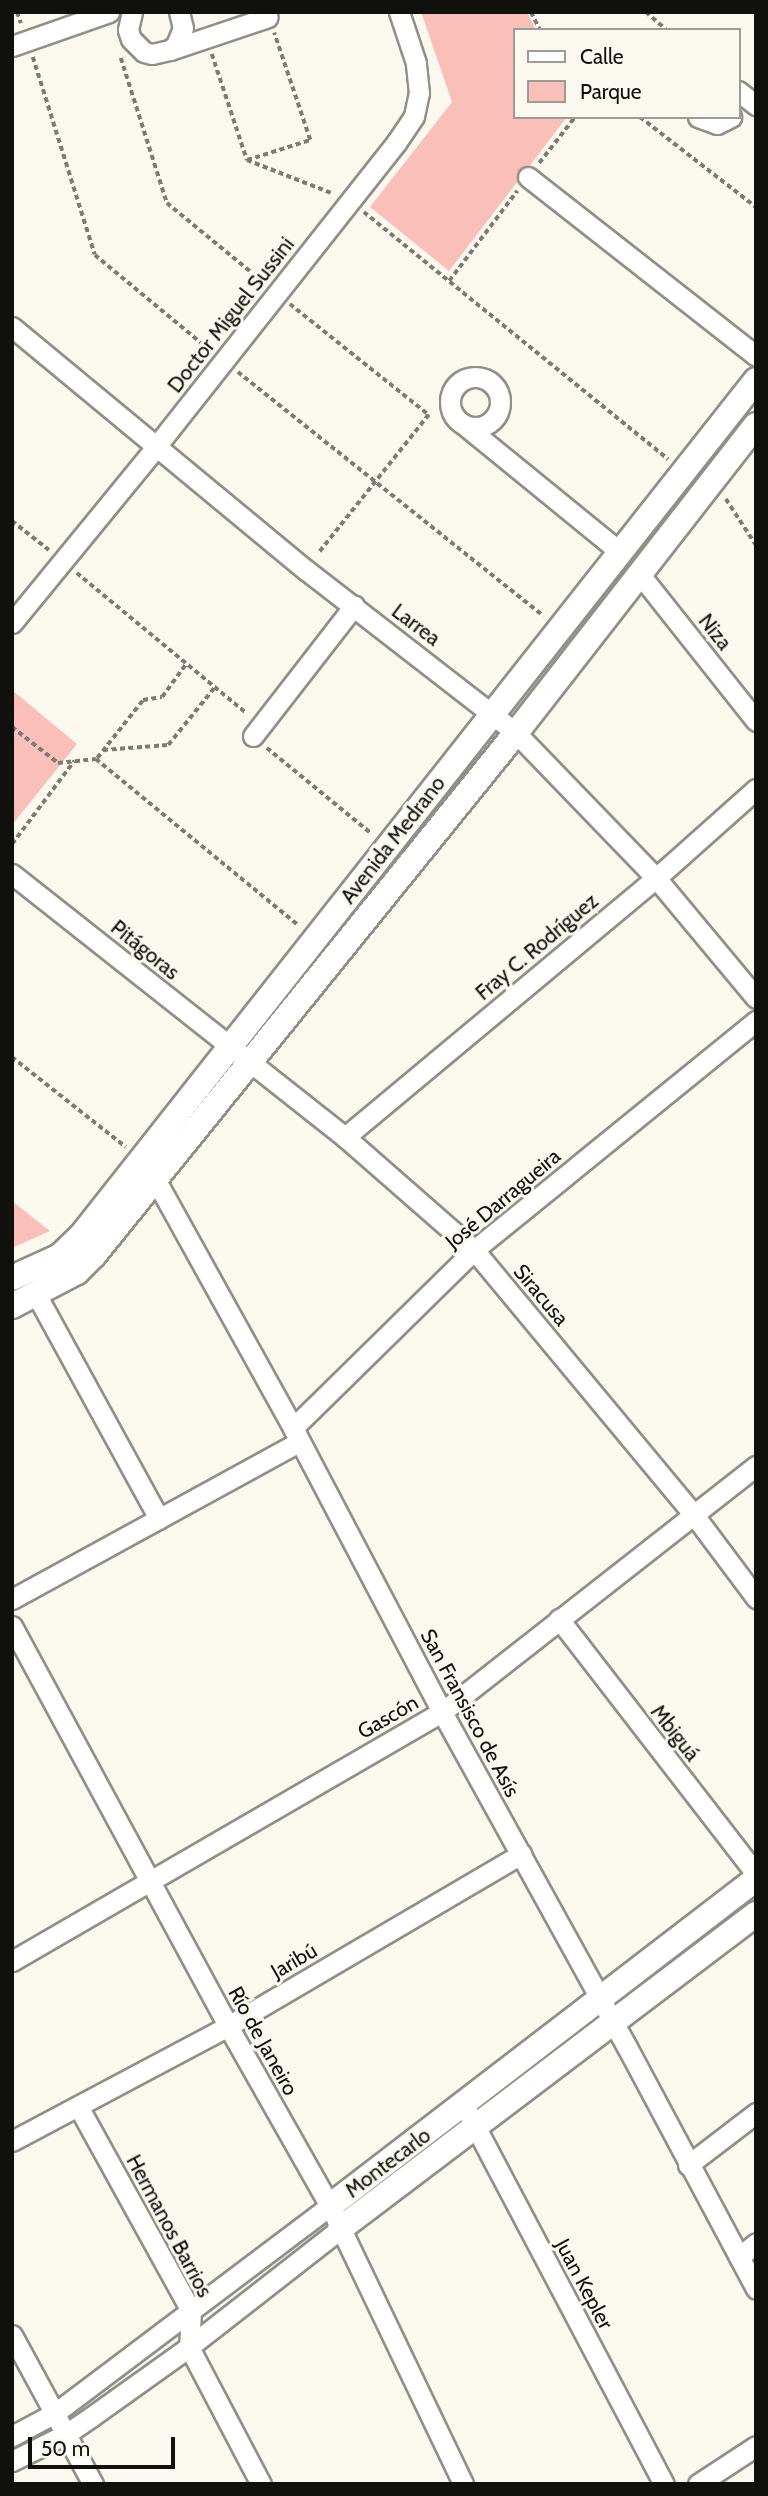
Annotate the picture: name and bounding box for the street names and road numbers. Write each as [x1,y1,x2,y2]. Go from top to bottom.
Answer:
street label: Doctor Miguel Sussini [162,232,300,398]
street label: Larrea [387,599,445,651]
street label: Niza [693,609,737,655]
street label: Avenida Medrano [335,771,451,909]
street label: Fray C. Rodríguez [471,888,603,1006]
street label: Pitágoras [106,915,184,985]
street label: José Darragueira [440,1144,566,1254]
street label: Siracusa [508,1259,574,1331]
street label: San Fransisco de Asís [415,1625,525,1801]
street label: Gascón [353,1690,423,1744]
street label: Mbiguá [645,1700,705,1766]
street label: Jaribú [266,1938,322,1984]
street label: Río de Janeiro [223,1982,303,2100]
street label: Montecarlo [340,2123,436,2203]
street label: Hermanos Barrios [121,2150,217,2302]
street label: Juan Kepler [550,2235,618,2333]

